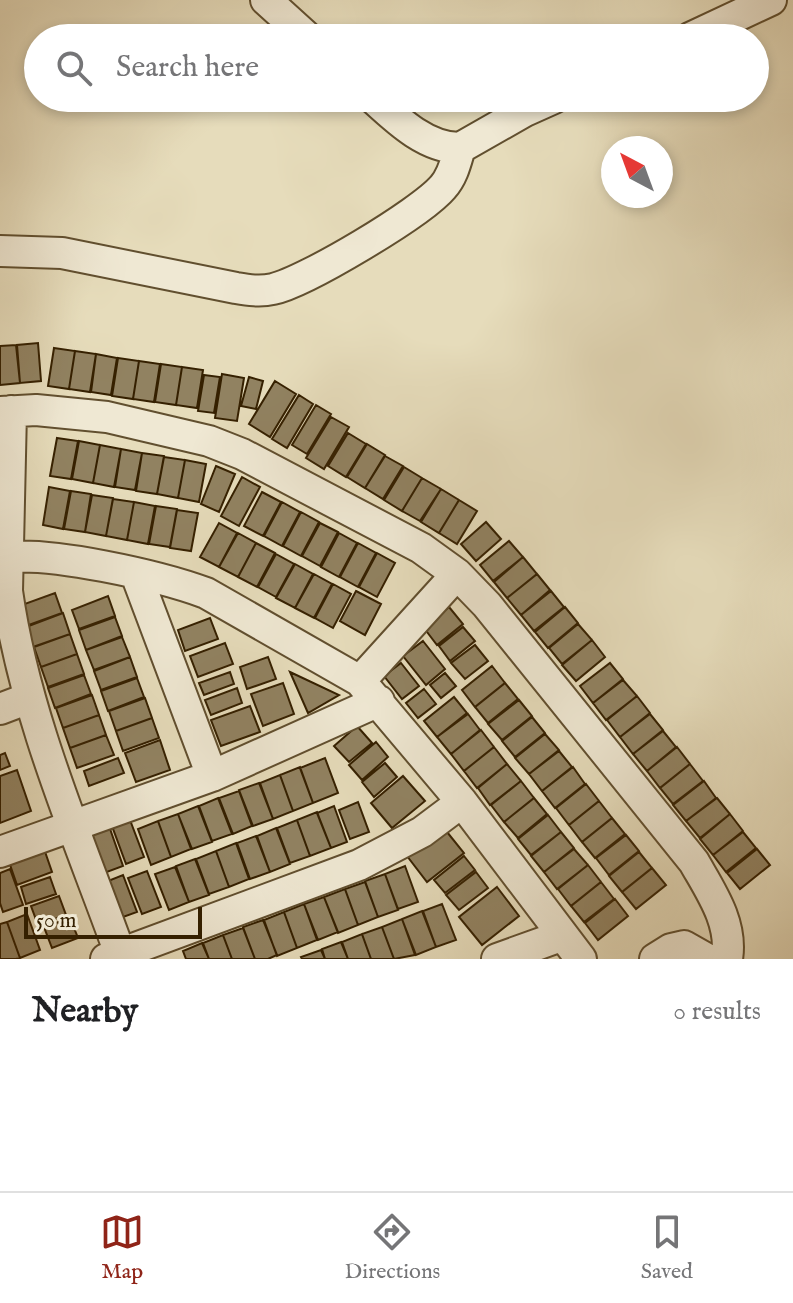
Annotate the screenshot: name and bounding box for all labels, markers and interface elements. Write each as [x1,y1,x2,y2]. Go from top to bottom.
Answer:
search box [24,24,769,112]
icon: search [52,46,96,90]
text: Search here [116,49,259,87]
north arrow [601,136,673,208]
scale bar [24,903,202,939]
text: 50 m [36,907,77,935]
text: Nearby [32,990,138,1033]
text: 0 results [673,995,761,1028]
tab: Map [100,1210,144,1286]
tab: Directions [345,1210,440,1286]
tab: Saved [641,1210,693,1286]

